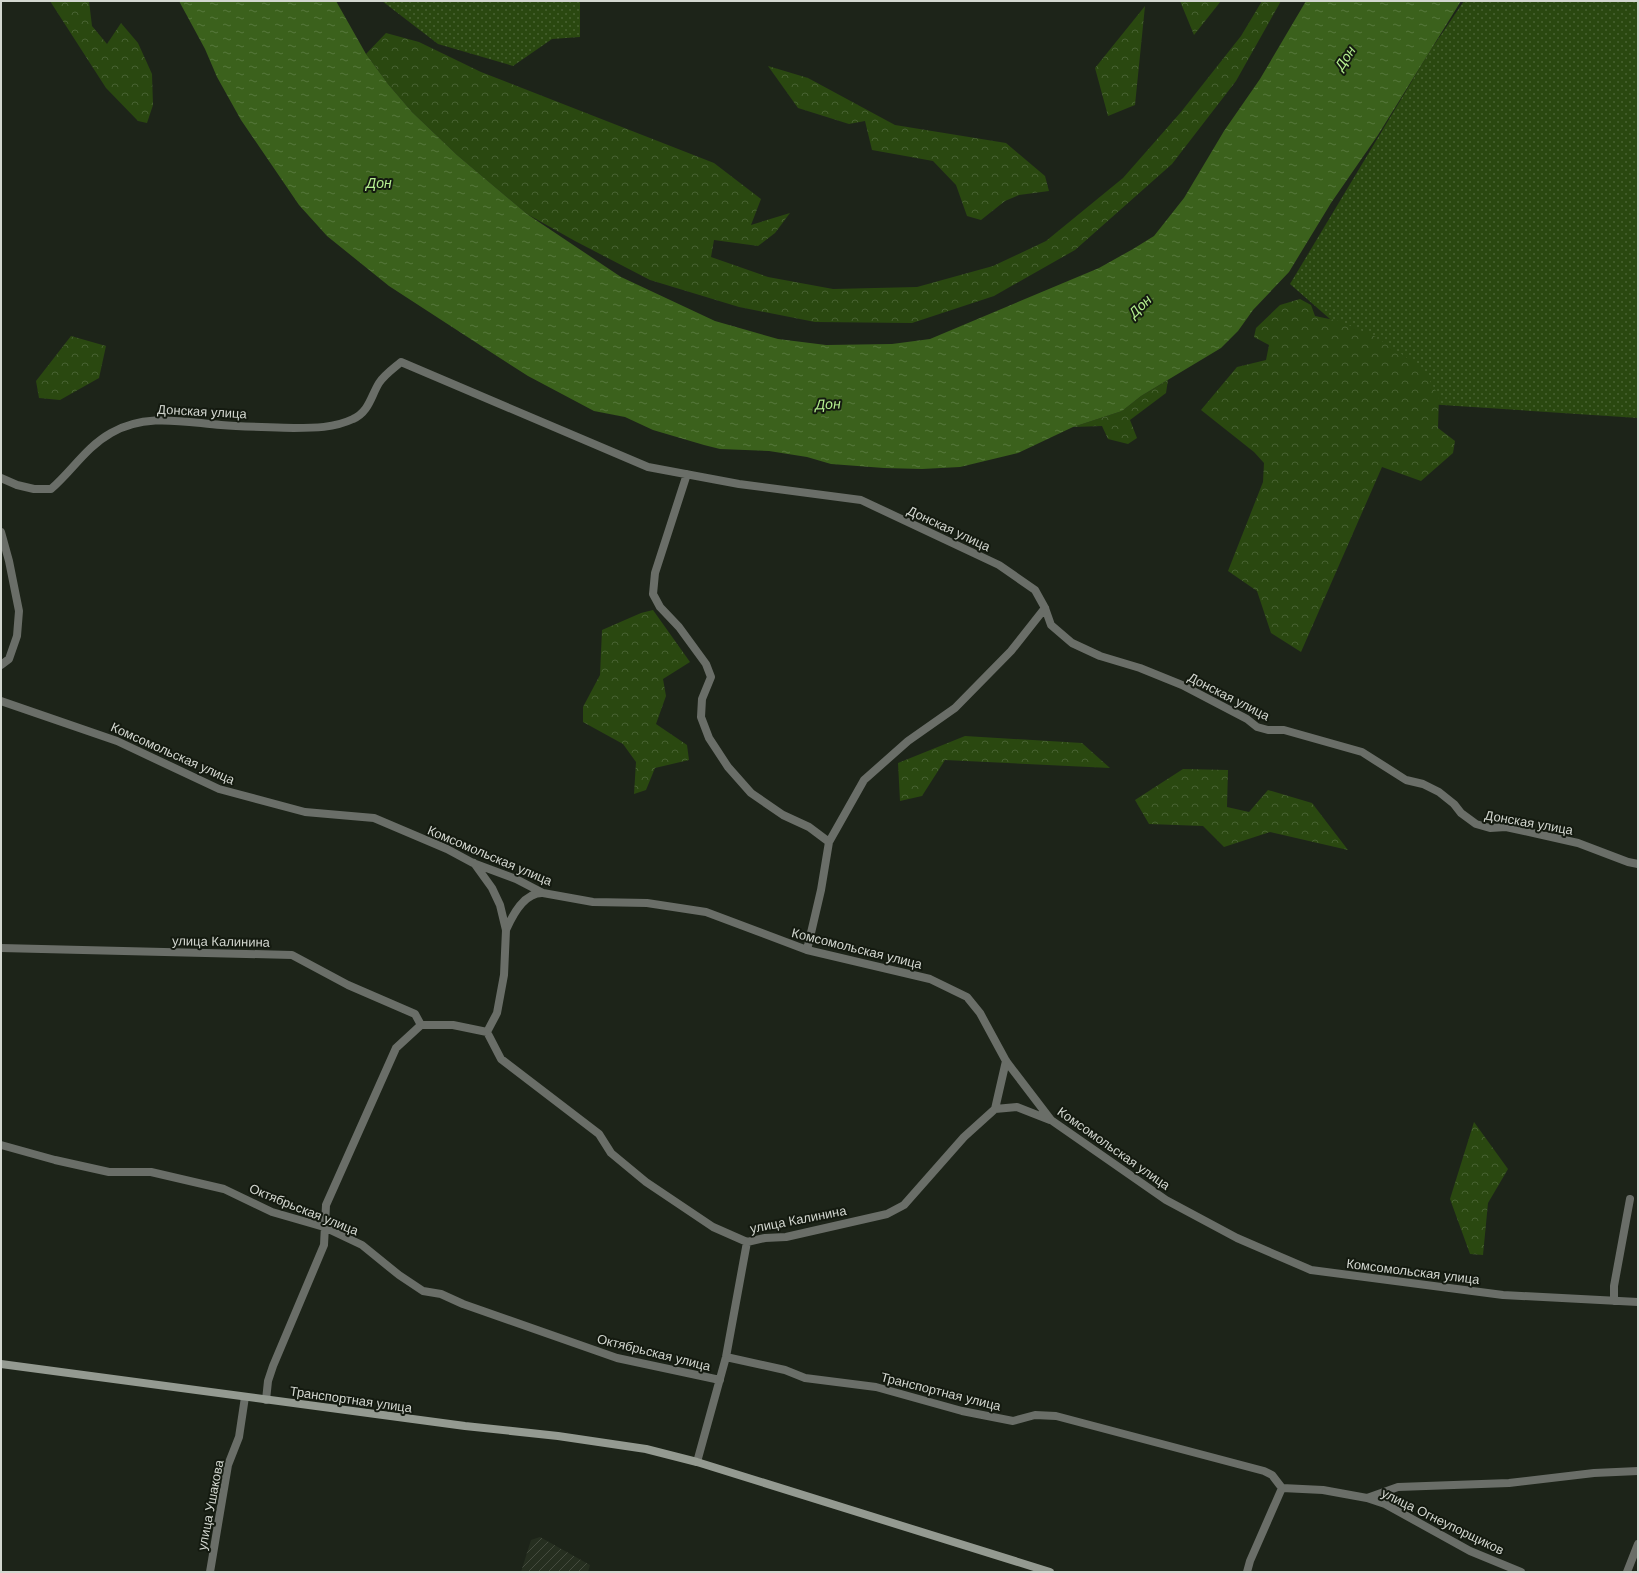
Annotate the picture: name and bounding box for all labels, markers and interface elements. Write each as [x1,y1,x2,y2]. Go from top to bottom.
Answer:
water label: Дон [1330,43,1359,75]
water label: Дон [364,175,392,191]
water label: Дон [1124,291,1155,322]
water label: Дон [813,396,841,413]
street label: Донская улица [157,402,248,421]
street label: Донская улица [905,503,993,554]
street label: Донская улица [1186,669,1273,724]
street label: Комсомольская улица [109,719,238,788]
street label: Донская улица [1484,807,1575,838]
street label: Комсомольская улица [425,822,555,889]
street label: Комсомольская улица [790,925,924,972]
street label: улица Калинина [172,933,271,950]
street label: Комсомольская улица [1055,1104,1174,1193]
street label: Октябрьская улица [247,1181,361,1239]
street label: улица Калинина [749,1203,848,1236]
street label: Комсомольская улица [1346,1256,1481,1287]
street label: Октябрьская улица [596,1331,713,1374]
street label: Транспортная улица [879,1369,1003,1414]
street label: Транспортная улица [289,1383,414,1416]
street label: улица Ушакова [194,1458,227,1552]
street label: улица Огнеупорщиков [1379,1485,1507,1558]

